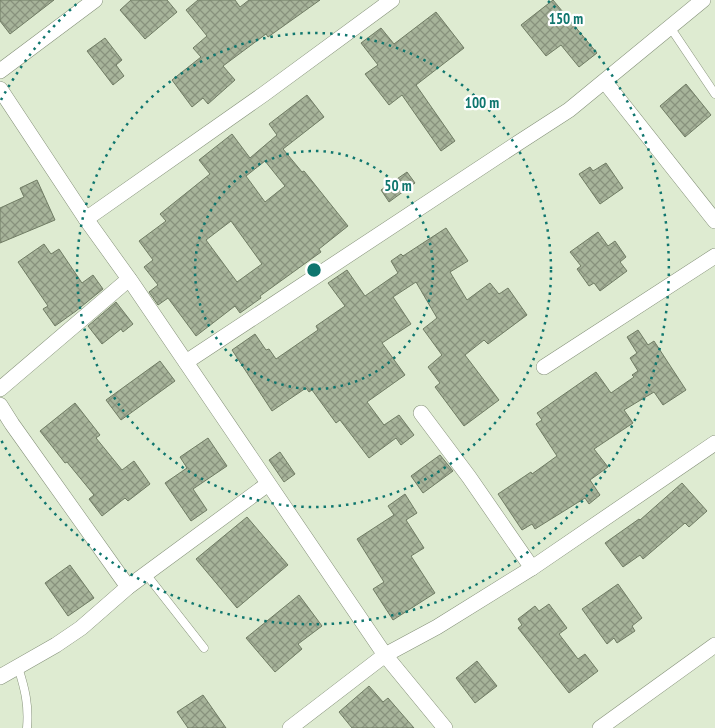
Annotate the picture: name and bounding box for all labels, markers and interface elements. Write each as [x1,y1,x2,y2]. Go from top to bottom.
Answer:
text: 150 m [549,9,583,28]
text: 100 m [465,93,499,112]
text: 50 m [384,176,412,195]
centre of rings [305,261,323,279]

